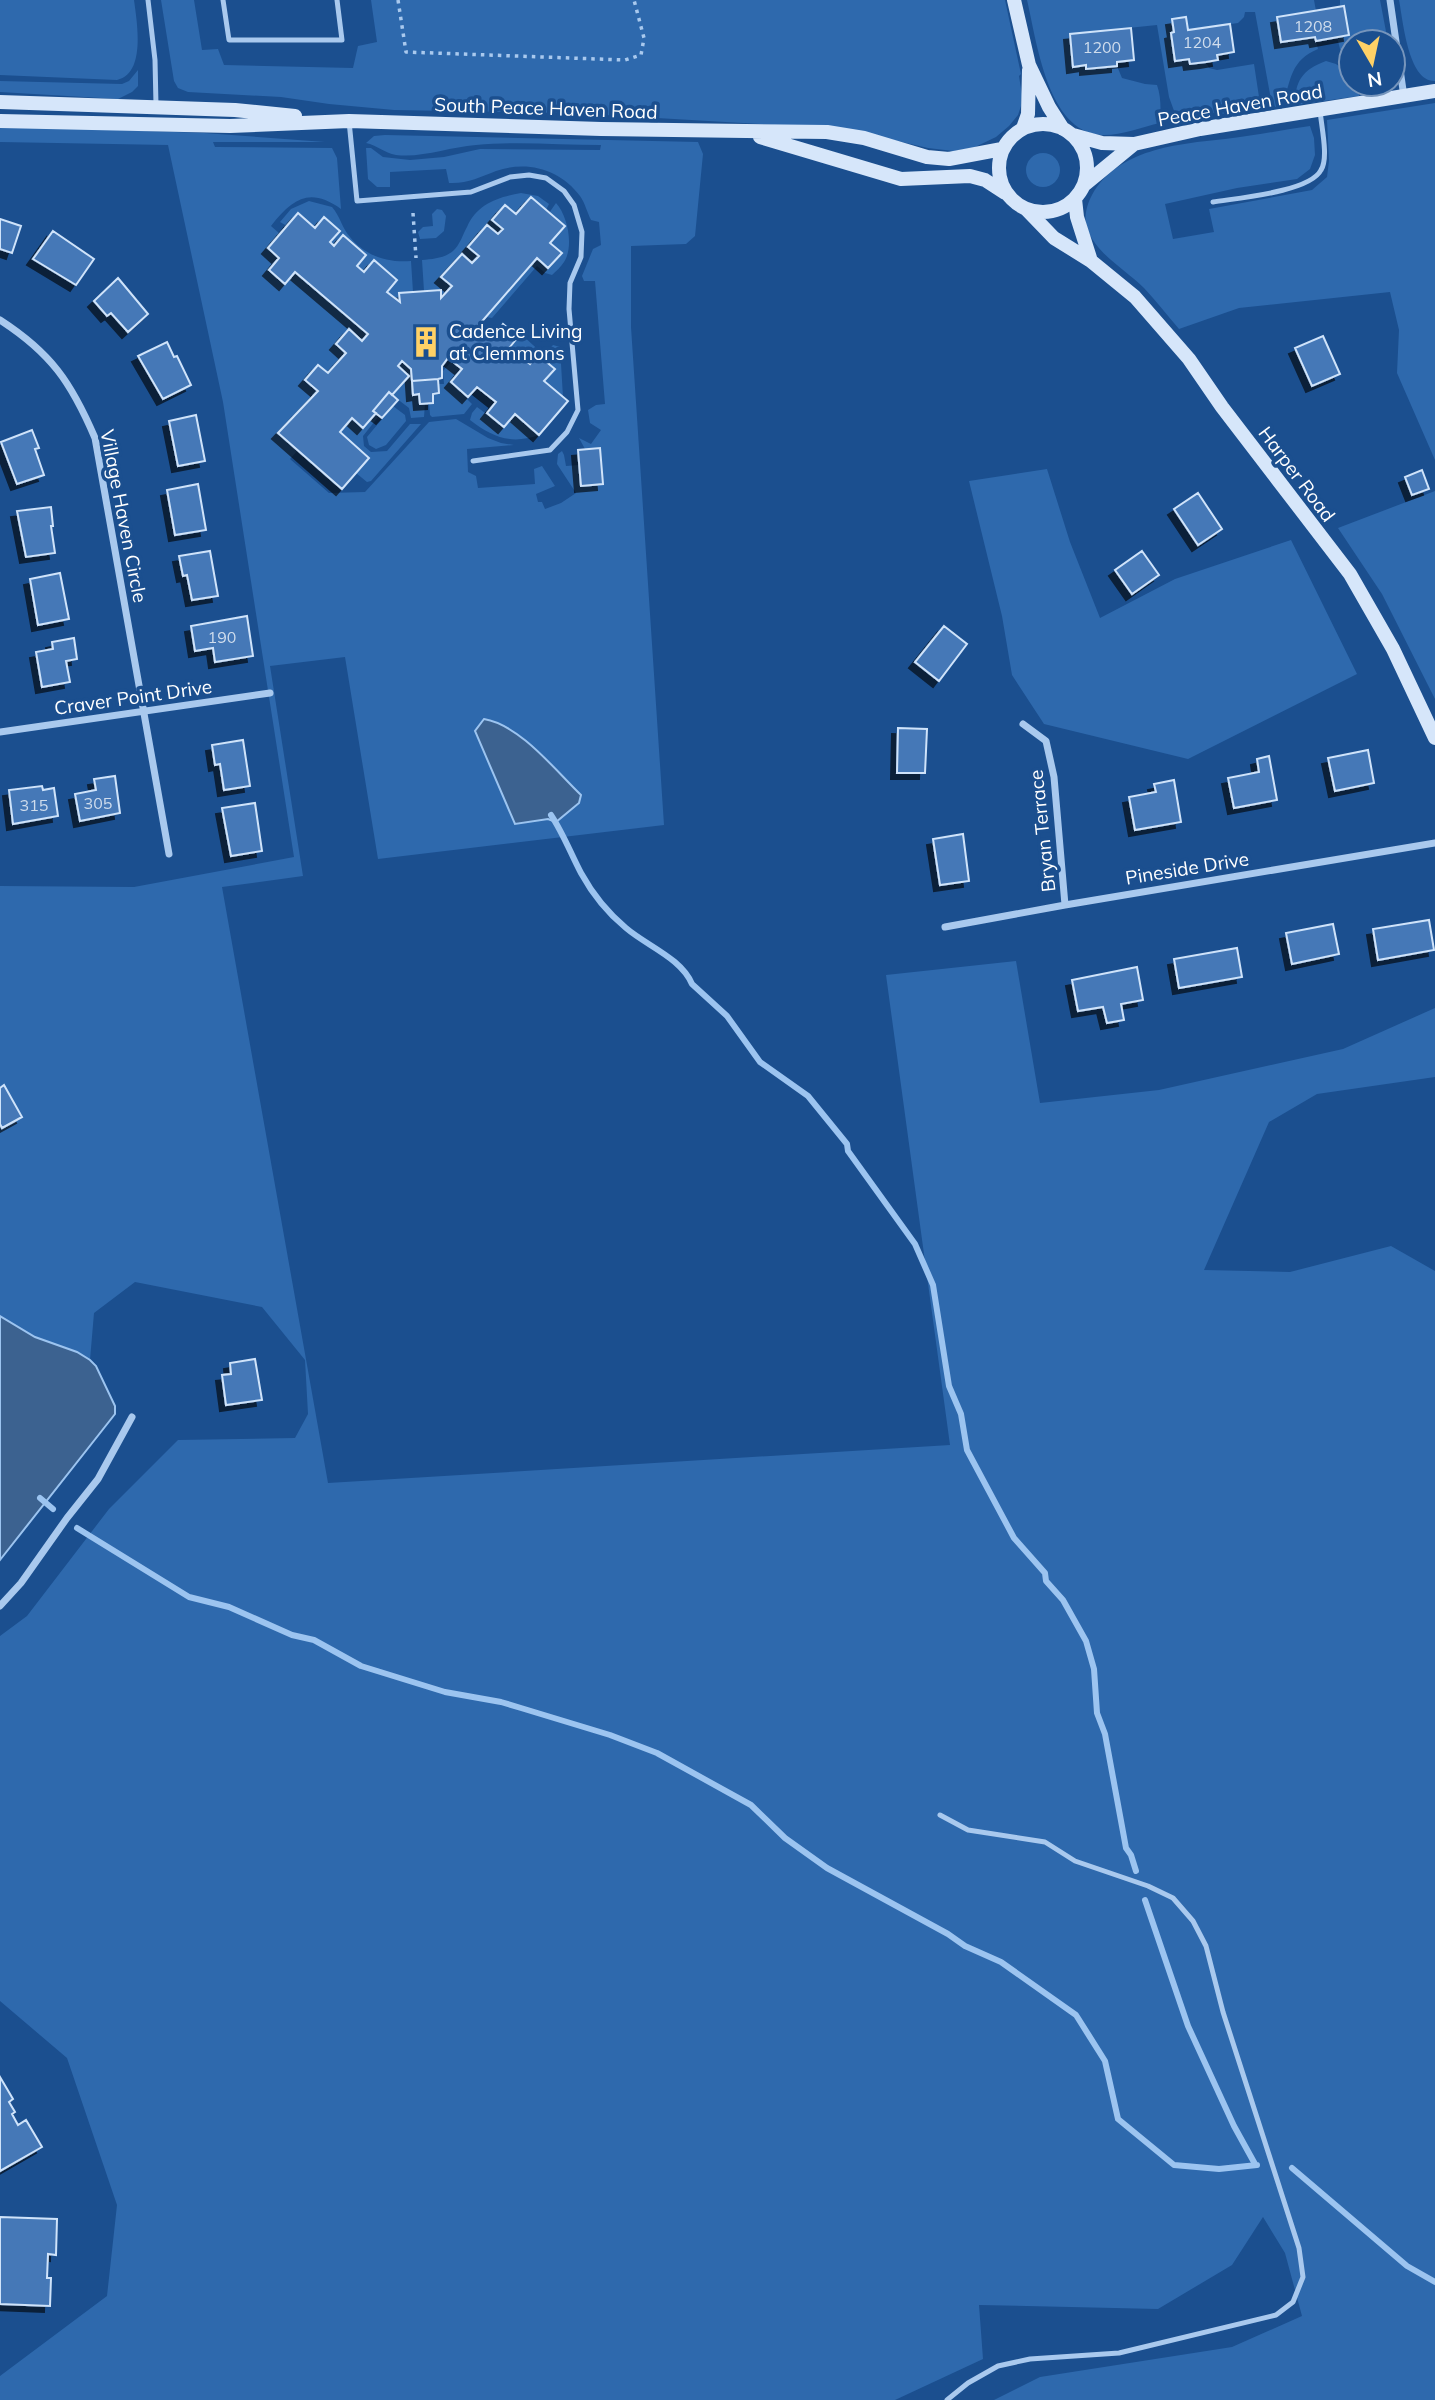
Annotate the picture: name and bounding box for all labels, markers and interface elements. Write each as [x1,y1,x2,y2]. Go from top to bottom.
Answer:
house number: 1208 [1294,16,1332,36]
north arrow [1337,28,1407,98]
house number: 1204 [1183,32,1222,52]
house number: 1200 [1083,37,1121,57]
text: N [1366,67,1384,93]
street label: Peace Haven Road [1156,79,1324,131]
street label: South Peace Haven Road [434,92,658,124]
place label: Cadence Living at Clemmons [449,319,583,365]
building icon: Cadence Living at Clemmons [409,325,443,359]
street label: Harper Road [1253,422,1341,526]
street label: Village Haven Circle [95,427,153,605]
house number: 190 [208,627,236,647]
street label: Craver Point Drive [53,674,213,720]
street label: Bryan Terrace [1024,769,1060,893]
house number: 305 [84,793,112,813]
house number: 315 [20,795,48,815]
street label: Pineside Drive [1123,846,1251,890]

